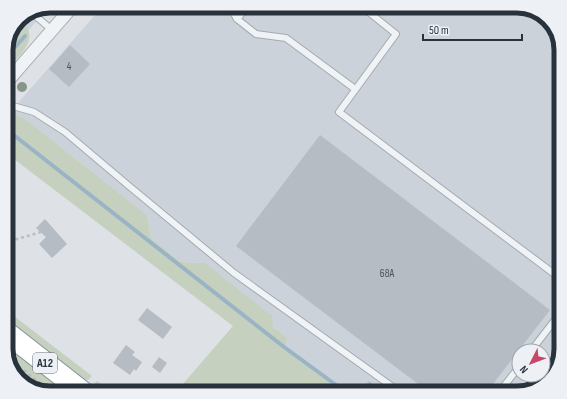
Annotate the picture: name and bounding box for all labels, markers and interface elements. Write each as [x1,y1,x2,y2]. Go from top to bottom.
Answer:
scale bar [423,16,522,42]
text: 50 m [429,23,449,38]
house number: 4 [67,60,72,73]
house number: 68A [380,267,394,280]
north arrow [511,343,551,383]
road number: A12 [33,353,57,373]
text: N [517,363,531,376]

